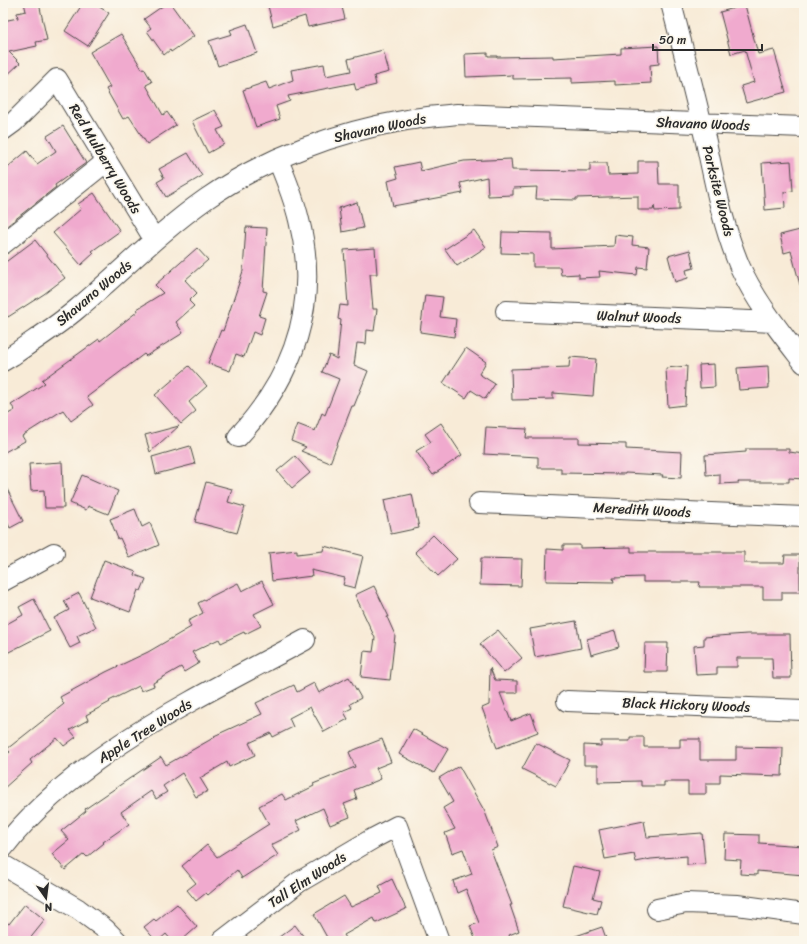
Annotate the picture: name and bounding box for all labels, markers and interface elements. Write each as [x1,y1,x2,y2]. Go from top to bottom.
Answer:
scale bar [653,26,762,52]
text: 50 m [659,29,686,51]
street label: Red Mulberry Woods [62,99,148,220]
street label: Shavano Woods [332,106,429,150]
street label: Shavano Woods [656,110,751,138]
street label: Parksite Woods [695,143,741,239]
street label: Shavano Woods [50,253,138,333]
street label: Walnut Woods [596,303,682,331]
street label: Meredith Woods [593,495,692,525]
street label: Black Hickory Woods [622,690,751,720]
street label: Apple Tree Woods [92,692,198,771]
street label: Tall Elm Woods [263,845,352,915]
north arrow [26,878,66,918]
text: N [42,897,55,917]

